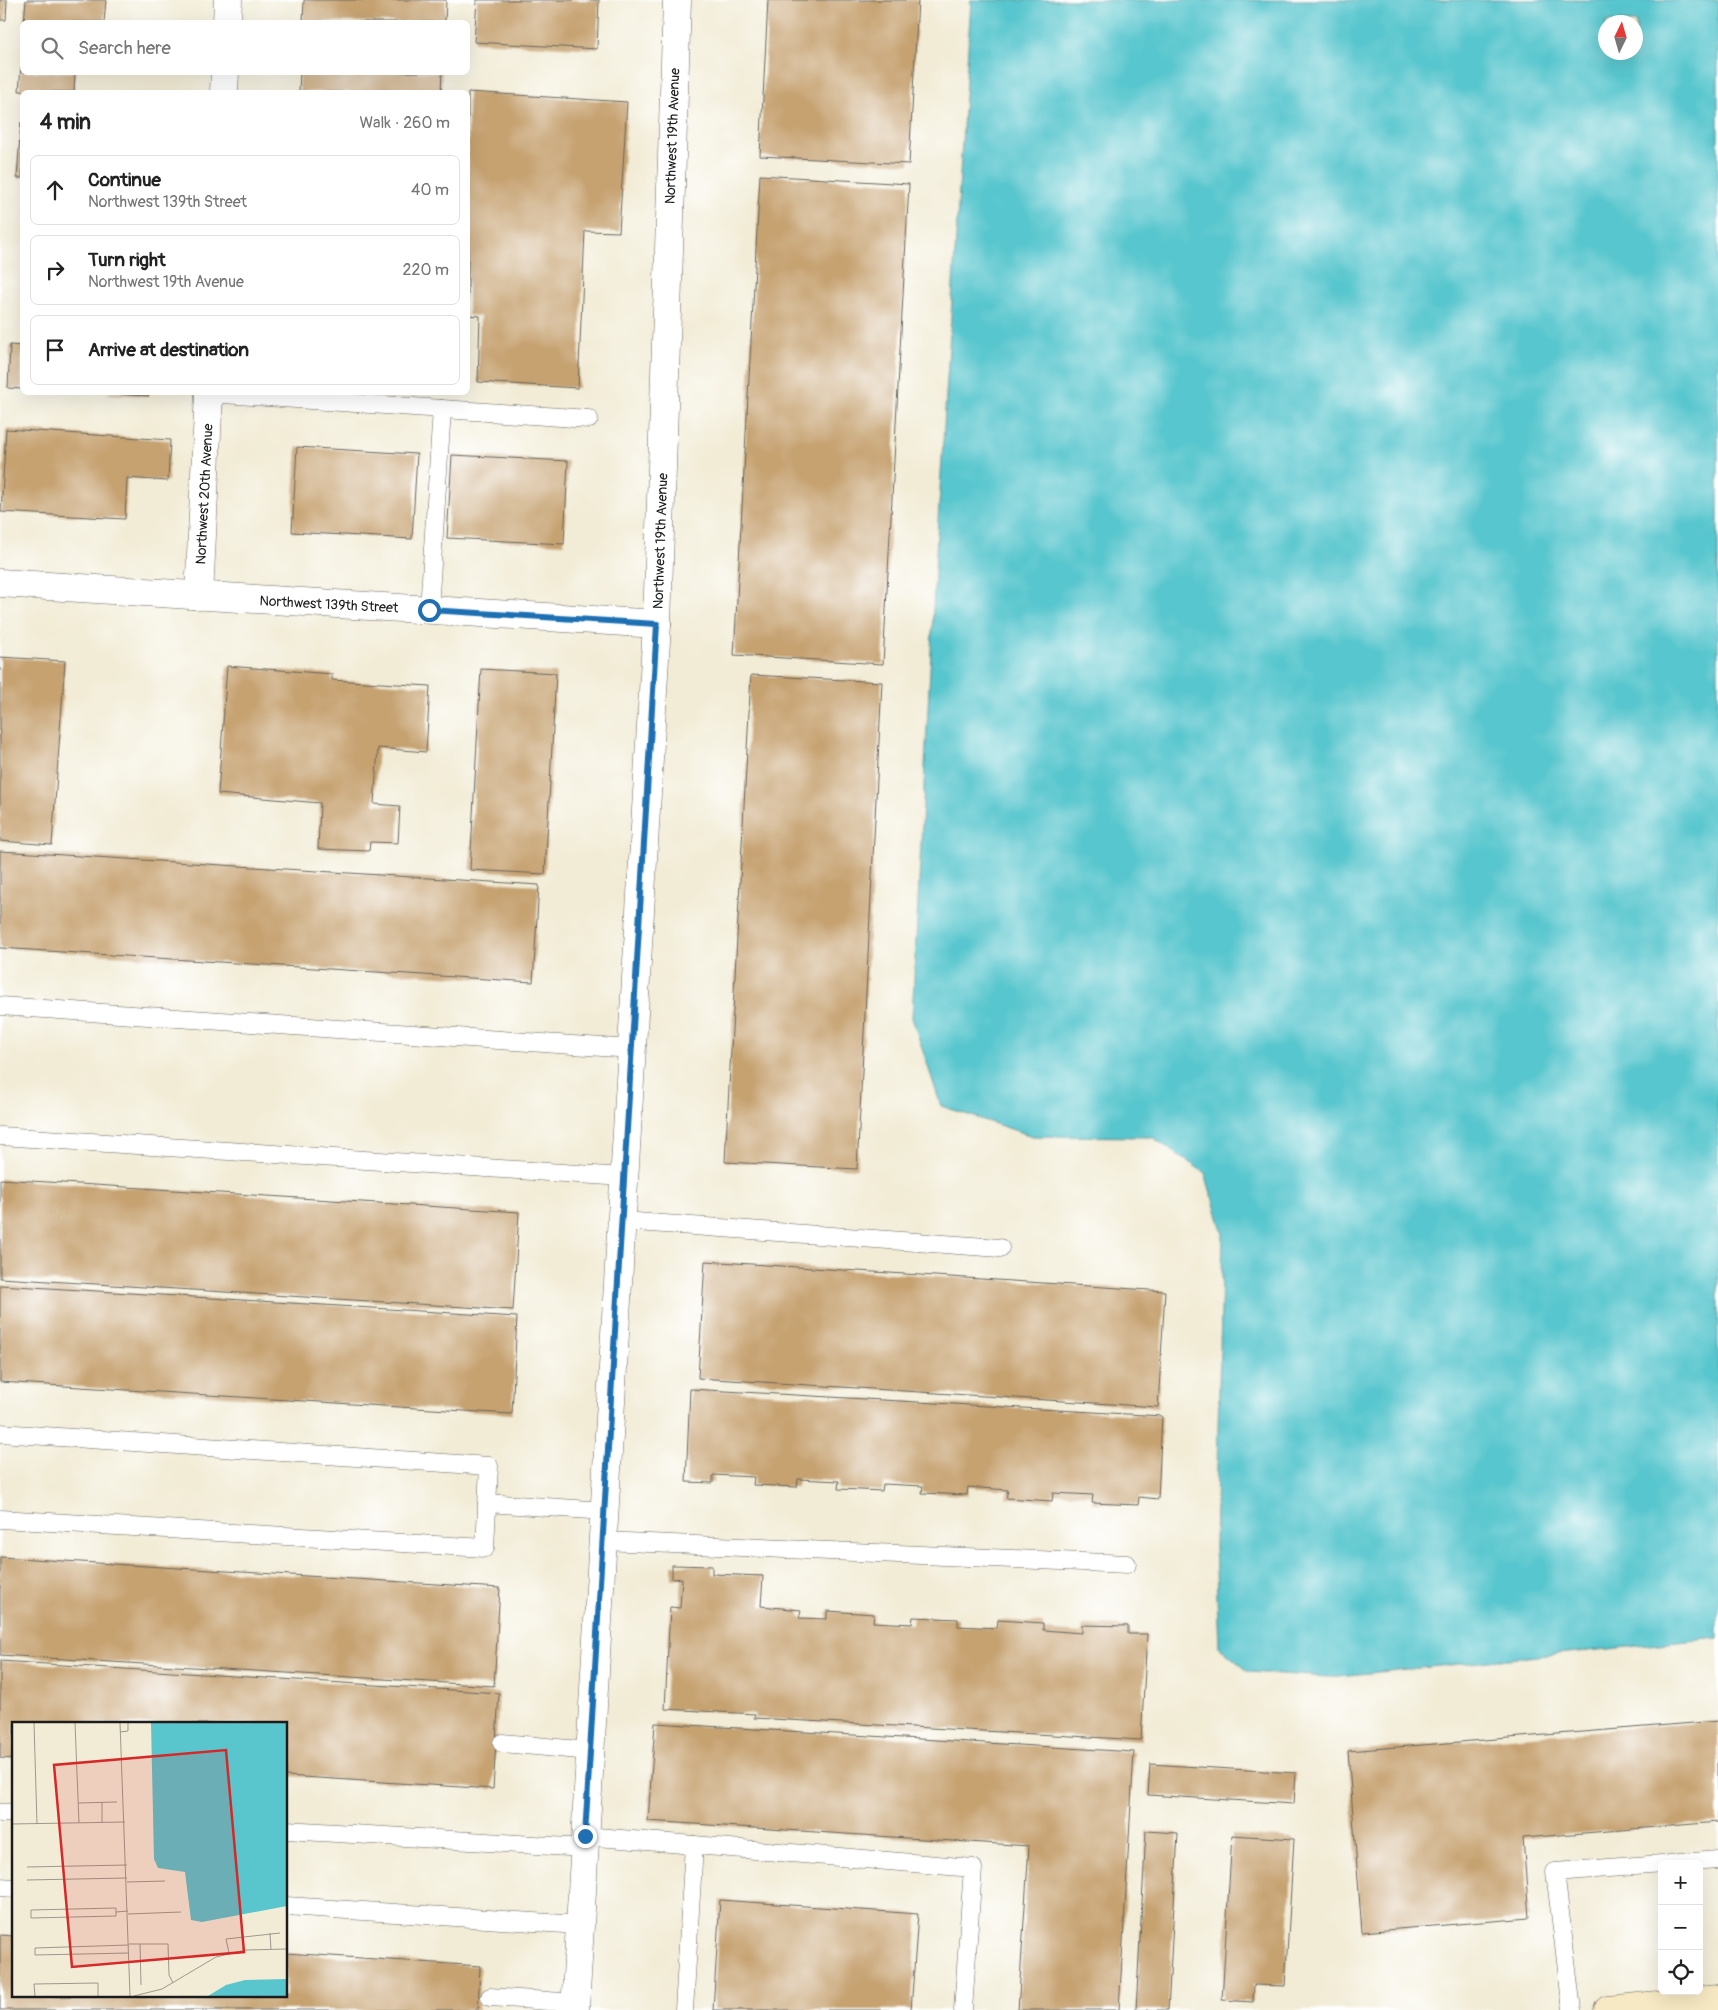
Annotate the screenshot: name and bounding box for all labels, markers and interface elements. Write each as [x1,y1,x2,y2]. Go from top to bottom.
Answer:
north arrow [1598,15,1643,60]
search box [20,20,470,75]
icon: search [38,34,66,62]
text: Search here [78,36,171,60]
street label: Northwest 19th Avenue [662,67,683,204]
text: 4 min [40,109,91,136]
text: Walk · 260 m [359,113,450,133]
text: Continue [88,168,161,192]
icon: ahead [41,176,69,204]
text: 40 m [411,180,449,200]
text: Northwest 139th Street [88,192,247,212]
text: Turn right [88,248,166,272]
icon: right [41,256,69,284]
text: 220 m [403,260,449,280]
text: Northwest 19th Avenue [88,272,244,292]
icon: arrive [41,336,69,364]
text: Arrive at destination [88,338,249,362]
street label: Northwest 20th Avenue [192,423,217,565]
street label: Northwest 19th Avenue [650,472,671,609]
street label: Northwest 139th Street [259,592,399,617]
route start [418,599,441,622]
inset map [12,1722,288,1998]
route end [574,1825,597,1848]
map controls [1658,1860,1703,1995]
button: + [1658,1860,1703,1905]
button: − [1658,1905,1703,1950]
button: locate [1658,1950,1703,1995]

